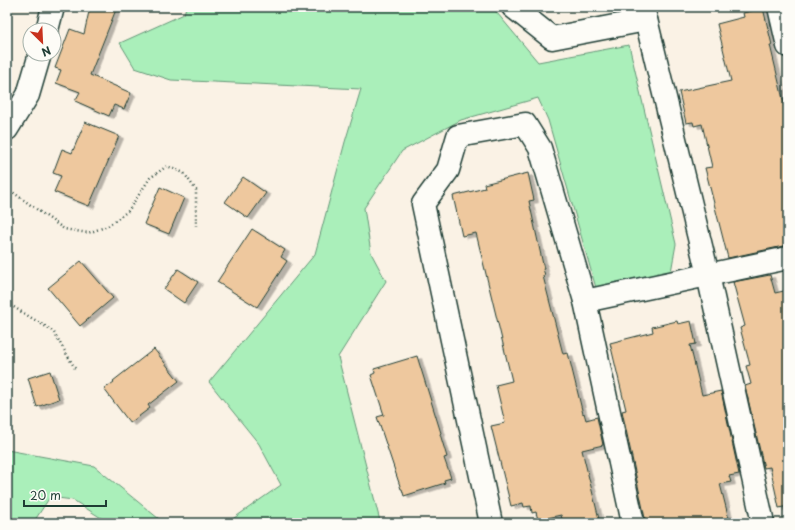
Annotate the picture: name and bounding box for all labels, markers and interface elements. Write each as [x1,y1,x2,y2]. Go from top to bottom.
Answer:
north arrow [22,22,62,62]
text: N [39,42,54,61]
scale bar [24,482,106,508]
text: 20 m [30,486,61,504]

